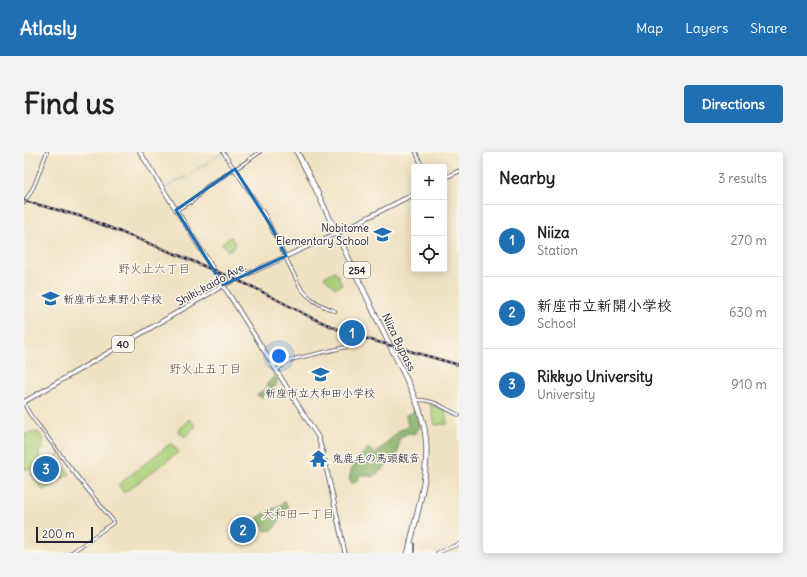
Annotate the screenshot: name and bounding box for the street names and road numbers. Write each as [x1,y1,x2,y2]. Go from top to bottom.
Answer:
street label: Shiki-kaido Ave. [174,259,248,309]
road number: 254 [344,262,370,278]
street label: Niiza Bypass [379,311,419,373]
road number: 40 [112,336,134,352]

